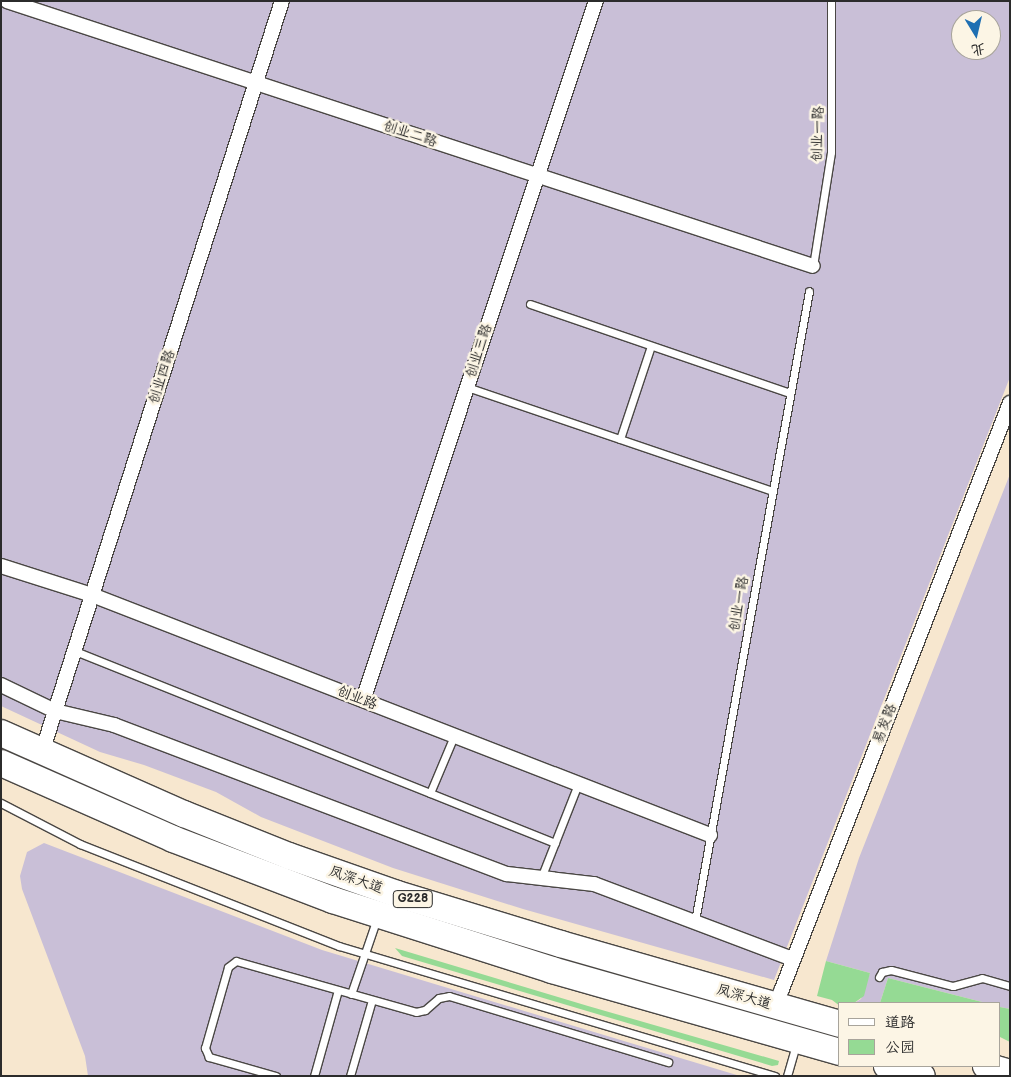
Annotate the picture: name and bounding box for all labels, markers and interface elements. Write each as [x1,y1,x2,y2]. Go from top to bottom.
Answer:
north arrow [951,10,1001,60]
text: 北 [970,40,987,59]
street label: 创业一路 [809,106,827,162]
street label: 创业二路 [381,117,439,151]
street label: 创业三路 [462,322,496,380]
street label: 创业四路 [145,348,179,406]
street label: 创业一路 [726,575,752,633]
street label: 创业路 [334,683,380,713]
street label: 易发路 [870,701,900,747]
street label: 凤深大道 [327,863,385,897]
road number: G228 [392,890,434,909]
street label: 凤深大道 [715,981,773,1013]
legend [838,1002,1001,1067]
text: 道路 [885,1013,915,1032]
text: 公园 [885,1038,915,1057]

